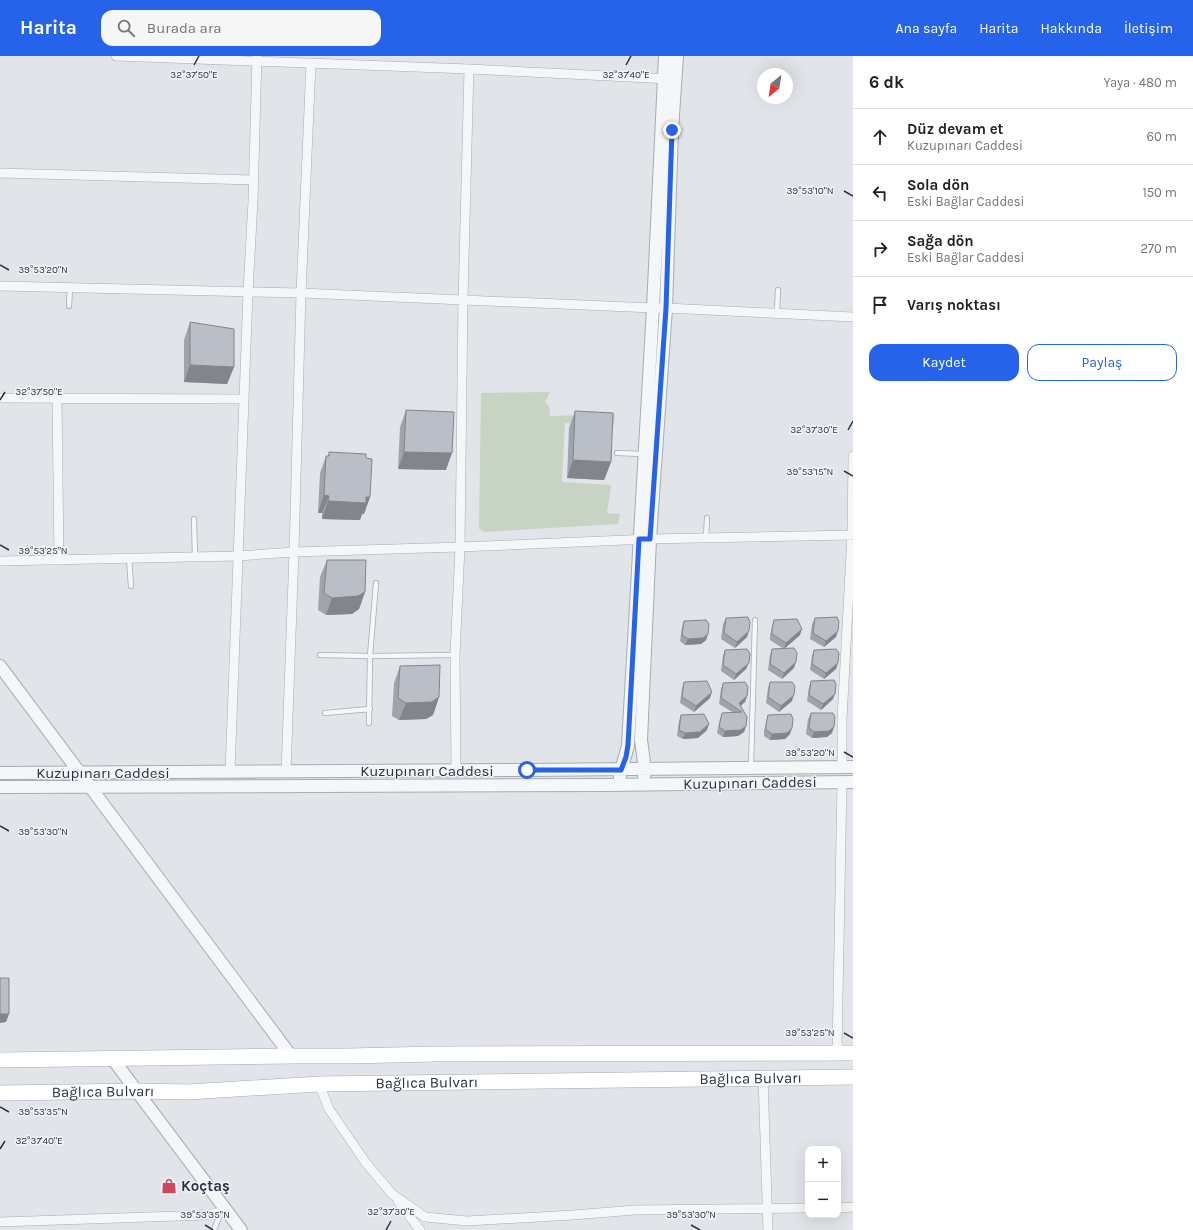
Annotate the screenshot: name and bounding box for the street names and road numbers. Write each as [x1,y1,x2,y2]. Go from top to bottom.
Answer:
street label: Kuzupınarı Caddesi [360,762,494,780]
street label: Kuzupınarı Caddesi [36,764,170,782]
street label: Kuzupınarı Caddesi [683,773,817,793]
street label: Bağlıca Bulvarı [699,1069,802,1088]
street label: Bağlıca Bulvarı [375,1073,478,1092]
street label: Bağlıca Bulvarı [52,1082,155,1101]

